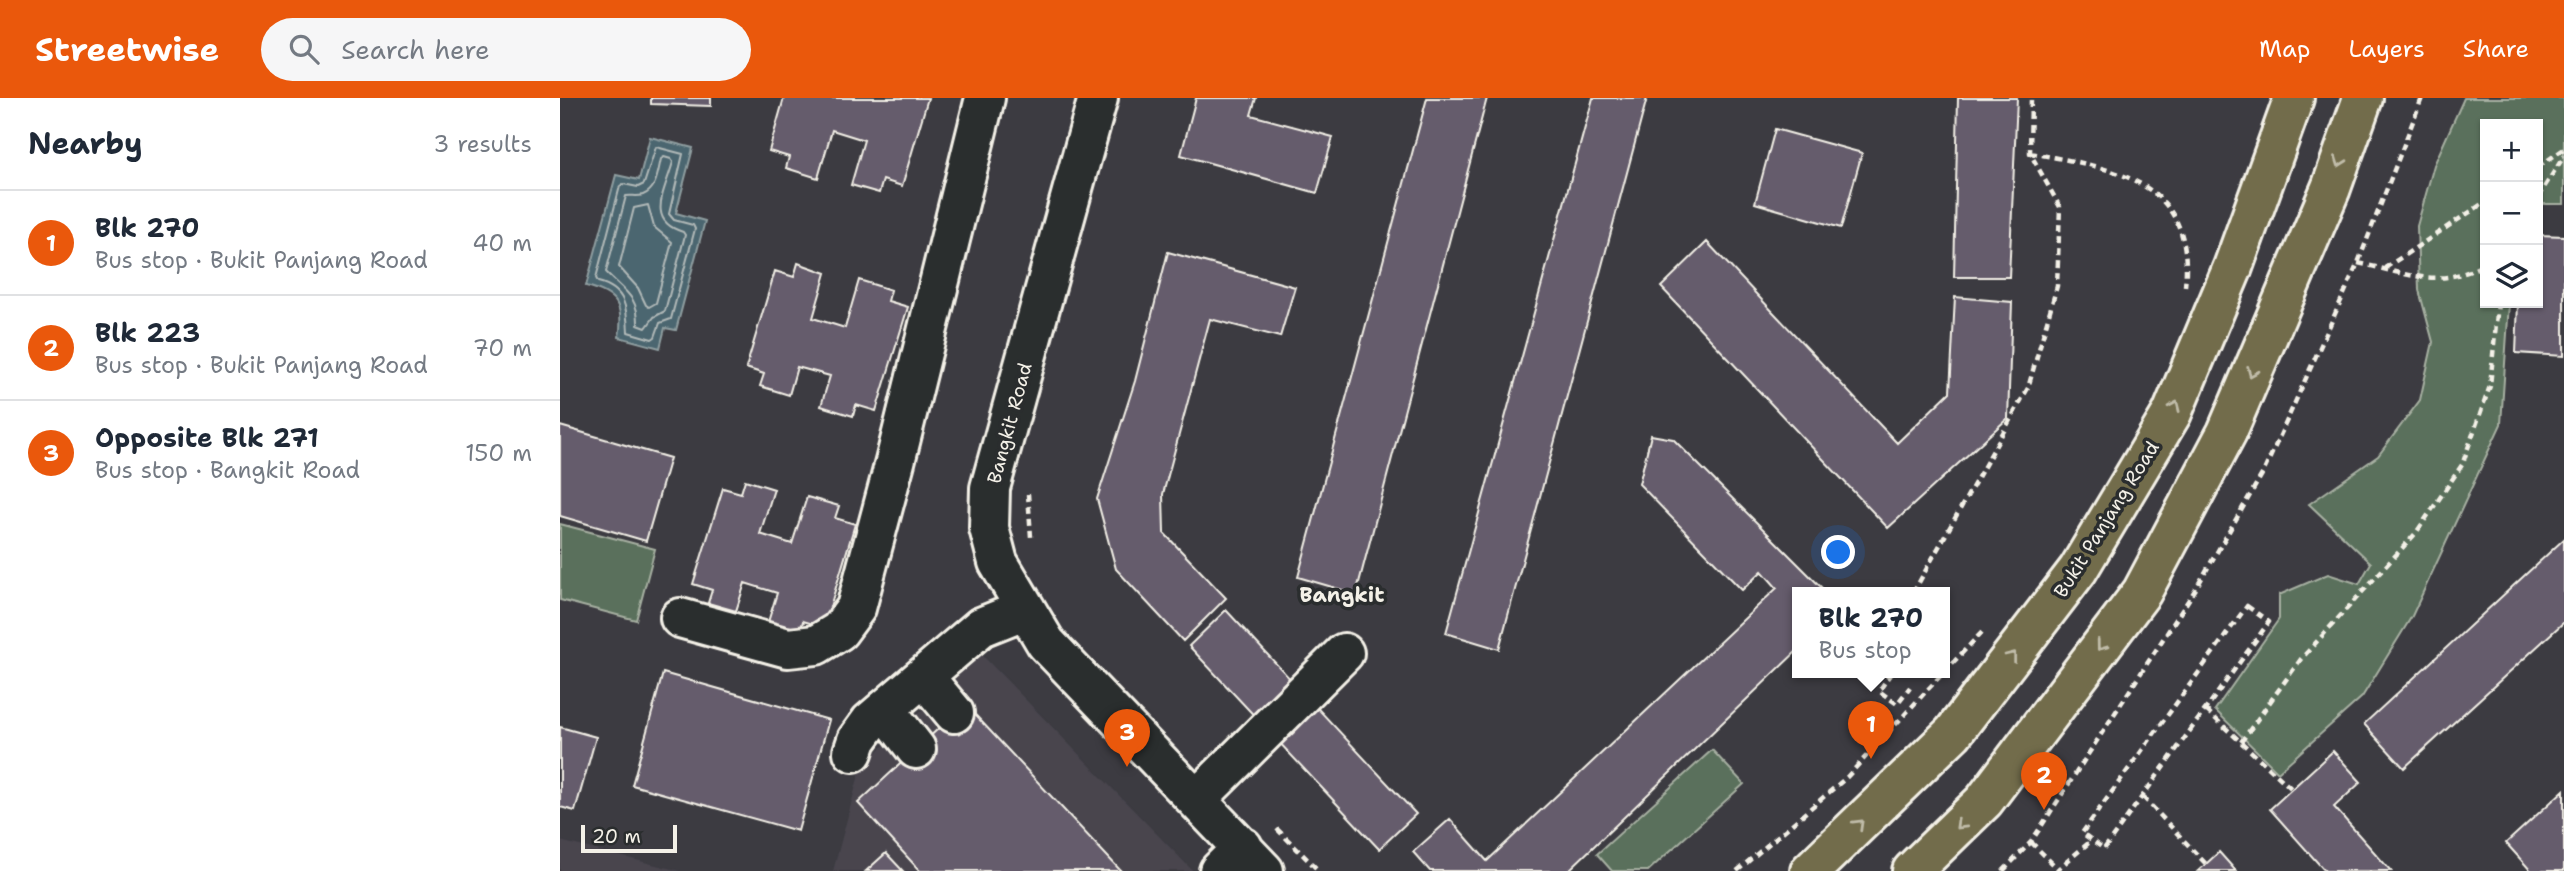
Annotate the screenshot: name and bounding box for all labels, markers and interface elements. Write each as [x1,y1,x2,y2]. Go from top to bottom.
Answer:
search box [261,18,751,81]
text: Streetwise [35,27,219,72]
icon: search [285,30,323,68]
text: Search here [341,32,490,67]
text: Map [2259,33,2310,65]
text: Layers [2348,33,2425,65]
text: Share [2463,33,2529,65]
map controls [2480,119,2543,308]
button: + [2480,119,2543,182]
text: Nearby [28,123,143,164]
text: 3 results [433,129,532,159]
one-way arrow [2334,156,2348,168]
button: − [2480,182,2543,245]
text: Blk 270 [95,210,199,245]
text: 1 [46,228,56,258]
text: 40 m [472,228,532,258]
text: Bus stop · Bukit Panjang Road [95,245,428,275]
button: layers [2480,245,2543,308]
text: Blk 223 [95,315,200,350]
text: 2 [43,333,59,363]
text: 70 m [473,333,532,363]
text: Bus stop · Bukit Panjang Road [95,350,428,380]
street label: Bangkit Road [981,360,1038,486]
one-way arrow [2247,366,2261,378]
one-way arrow [2167,401,2181,413]
text: Opposite Blk 271 [95,420,319,455]
street label: Bukit Panjang Road [2048,436,2165,602]
text: 3 [43,438,59,468]
text: 150 m [465,438,532,468]
text: Bus stop · Bangkit Road [95,455,360,485]
your location [1821,535,1855,569]
district label: Bangkit [1300,581,1384,609]
popup [1792,587,1950,678]
text: Blk 270 [1819,600,1923,635]
text: Bus stop [1819,635,1912,665]
one-way arrow [2097,639,2109,651]
one-way arrow [2004,651,2017,664]
pin: 1 [1848,701,1894,759]
pin: 3 [1104,709,1150,767]
pin: 2 [2021,752,2067,810]
one-way arrow [1955,816,1968,829]
one-way arrow [1851,819,1864,832]
scale bar [581,822,677,854]
text: 20 m [592,824,641,849]

